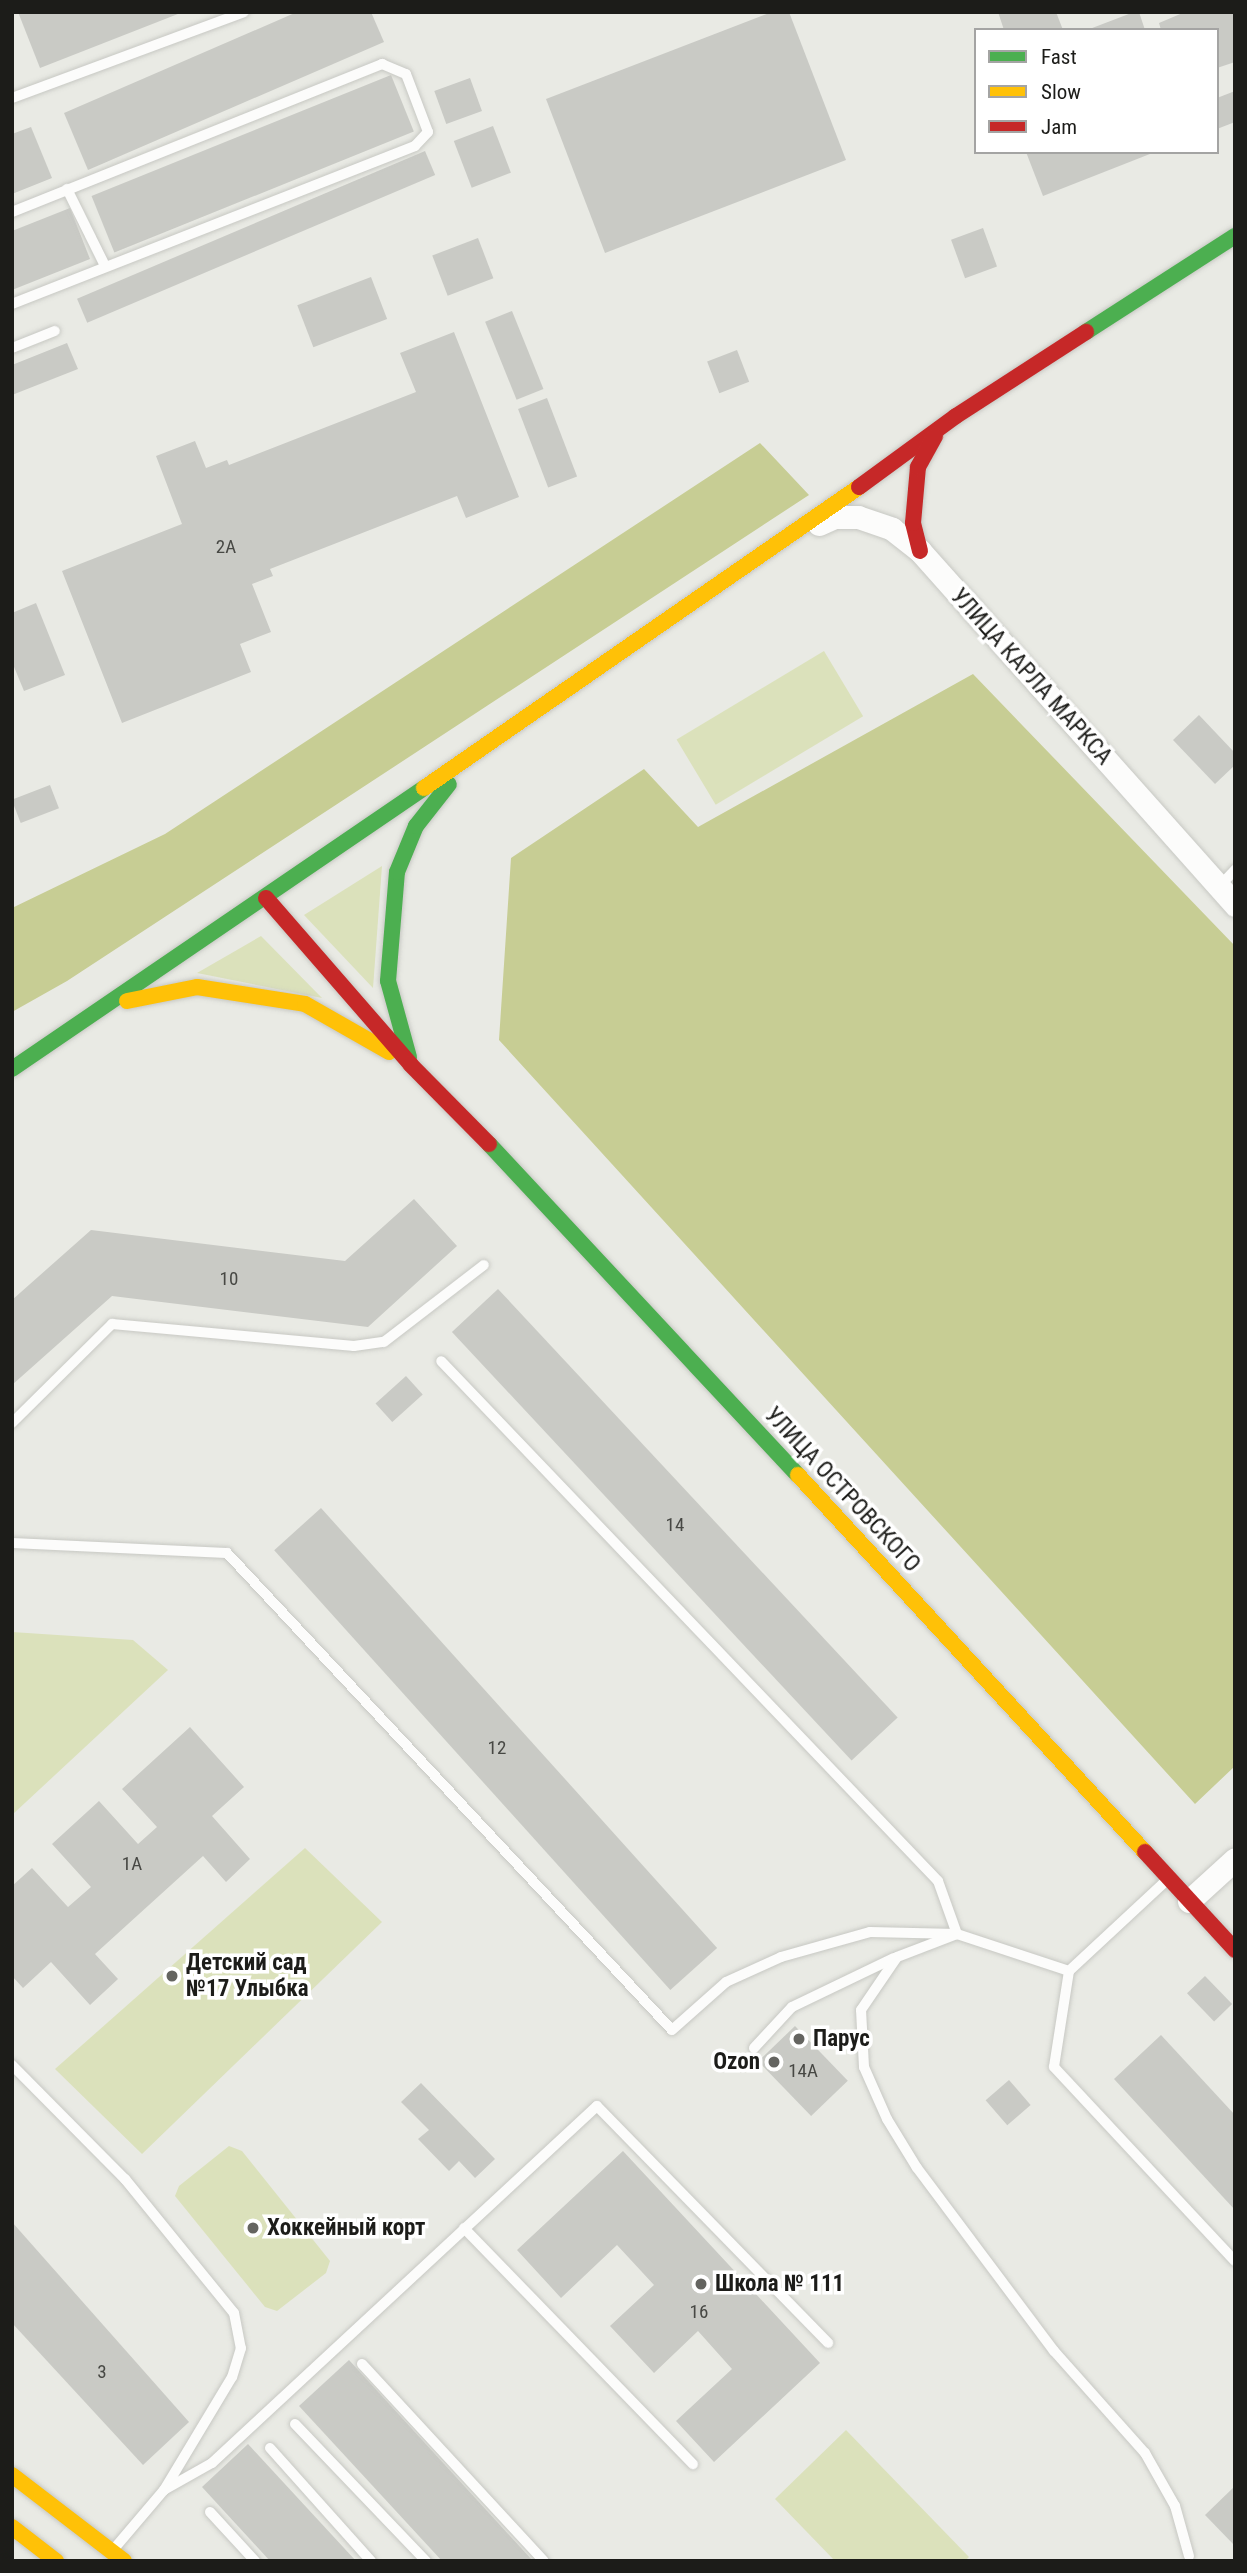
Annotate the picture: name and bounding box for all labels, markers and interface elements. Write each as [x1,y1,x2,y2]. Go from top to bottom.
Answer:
legend [974,28,1219,154]
text: Fast [1041,45,1077,69]
text: Slow [1041,80,1081,104]
text: Jam [1041,115,1077,139]
house number: 2А [216,536,236,558]
street label: УЛИЦА КАРЛА МАРКСА [945,583,1117,771]
house number: 10 [220,1268,238,1290]
street label: УЛИЦА ОСТРОВСКОГО [759,1402,925,1578]
house number: 14 [666,1514,684,1536]
house number: 12 [488,1737,506,1759]
house number: 1А [122,1853,142,1875]
place label: Детский сад №17 Улыбка [186,1949,309,2003]
marker: Детский сад №17 Улыбка [164,1968,180,1984]
place label: Парус [813,2025,870,2053]
marker: Парус [791,2031,807,2047]
place label: Ozon [713,2048,760,2076]
marker: Ozon [766,2054,782,2070]
house number: 14А [788,2060,818,2082]
place label: Хоккейный корт [267,2214,425,2242]
marker: Хоккейный корт [245,2220,261,2236]
place label: Школа № 111 [715,2270,844,2298]
marker: Школа № 111 [693,2276,709,2292]
house number: 16 [690,2301,708,2323]
house number: 3 [97,2361,107,2383]

